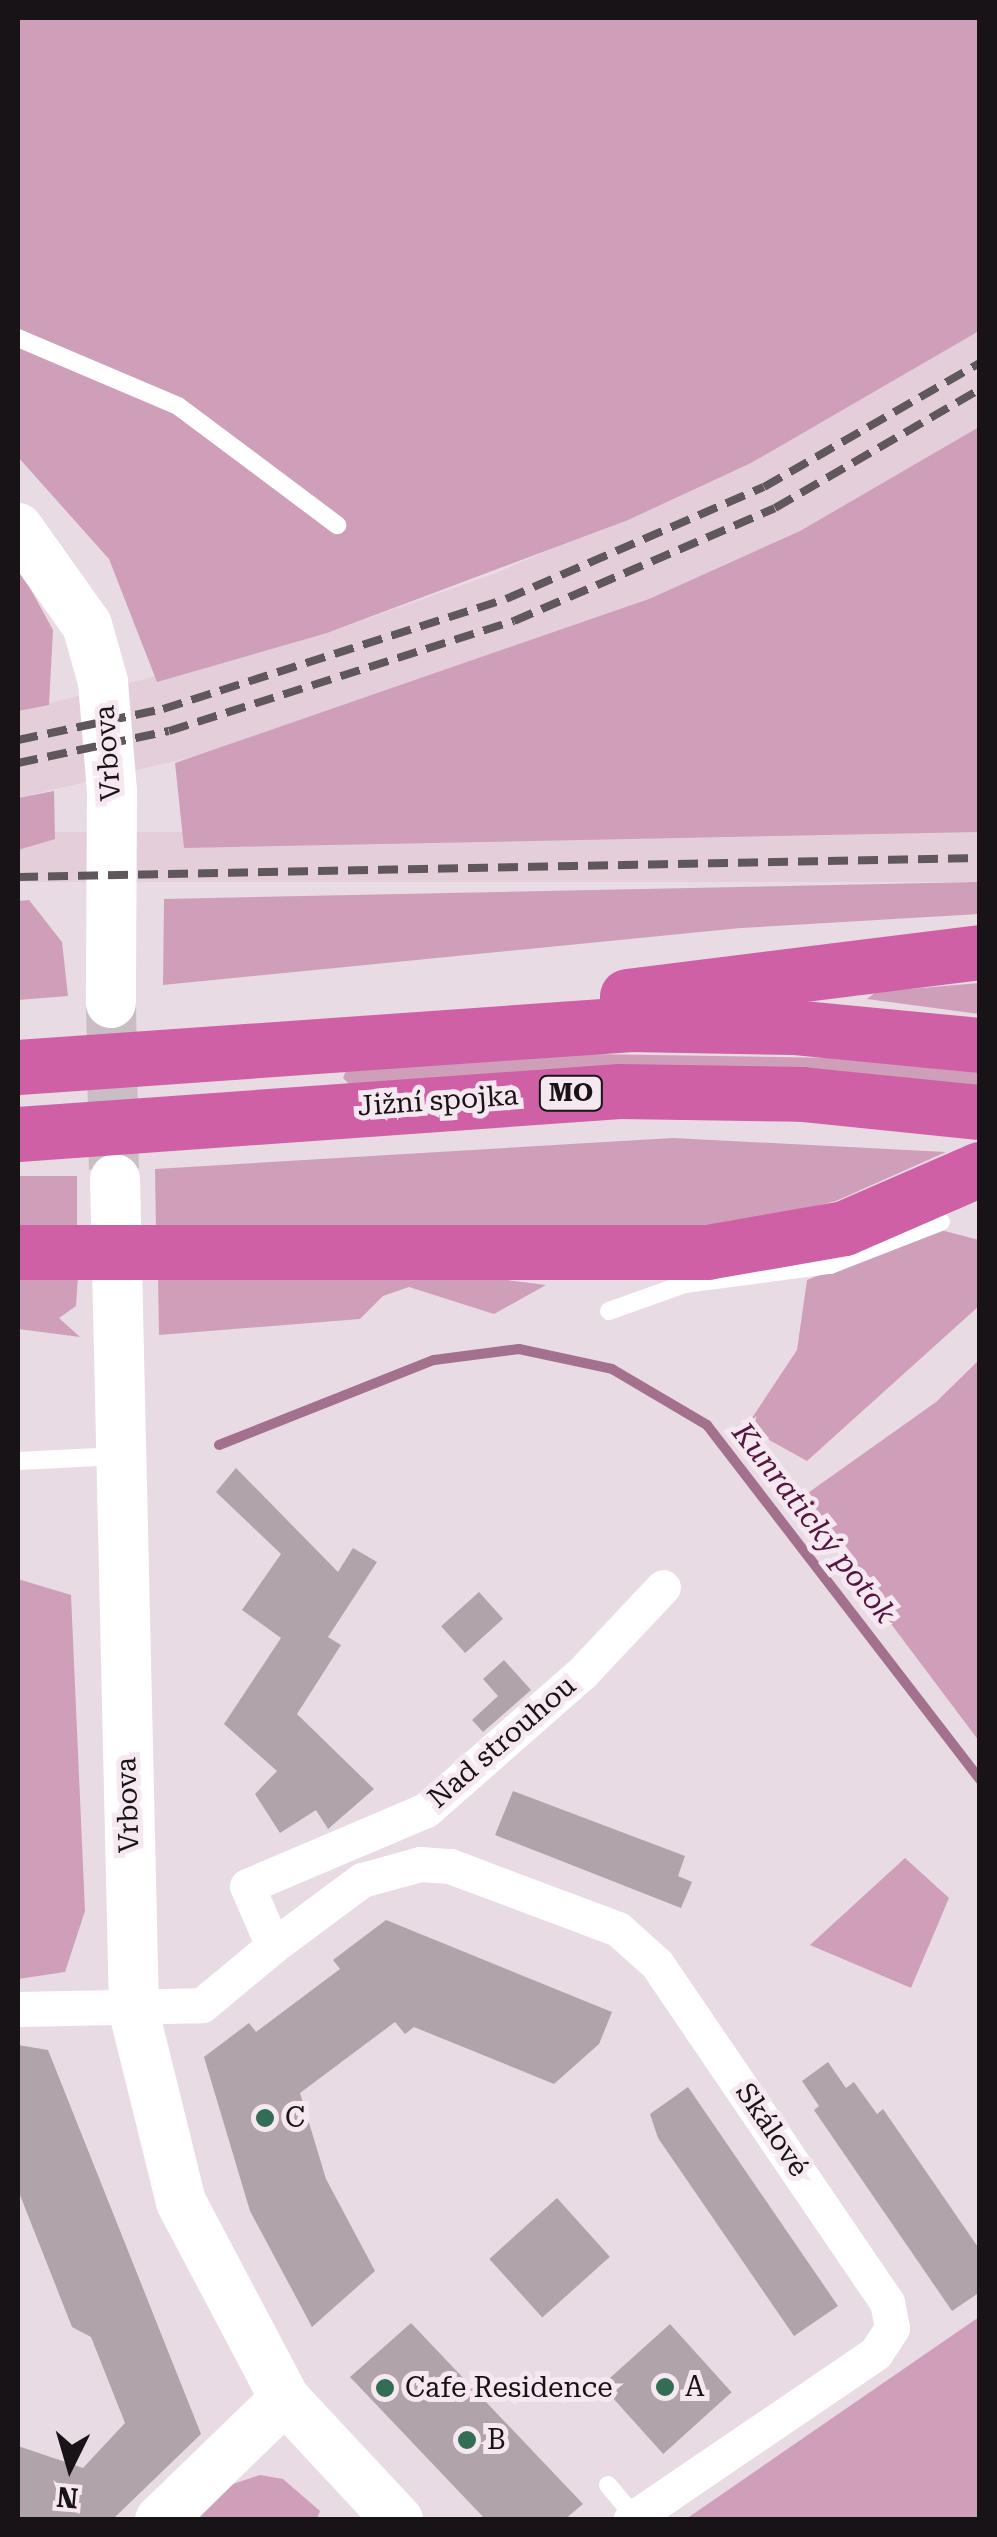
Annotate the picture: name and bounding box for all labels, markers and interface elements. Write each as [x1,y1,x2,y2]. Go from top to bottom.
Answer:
street label: Vrbova [88,704,128,802]
road number: MO [538,1073,604,1113]
street label: Jižní spojka [357,1079,519,1123]
water label: Kunratický potok [725,1416,903,1630]
street label: Nad strouhou [421,1669,583,1815]
street label: Vrbova [110,1757,146,1853]
street label: Skálové [729,2077,815,2183]
place label: C [285,2101,305,2135]
marker: C [254,2107,276,2129]
place label: A [685,2370,705,2404]
place label: Cafe Residence [405,2371,613,2405]
marker: A [654,2376,676,2398]
marker: Cafe Residence [374,2377,396,2399]
north arrow [20,2417,120,2517]
place label: B [487,2423,506,2457]
marker: B [456,2429,478,2451]
text: N [55,2480,80,2515]

